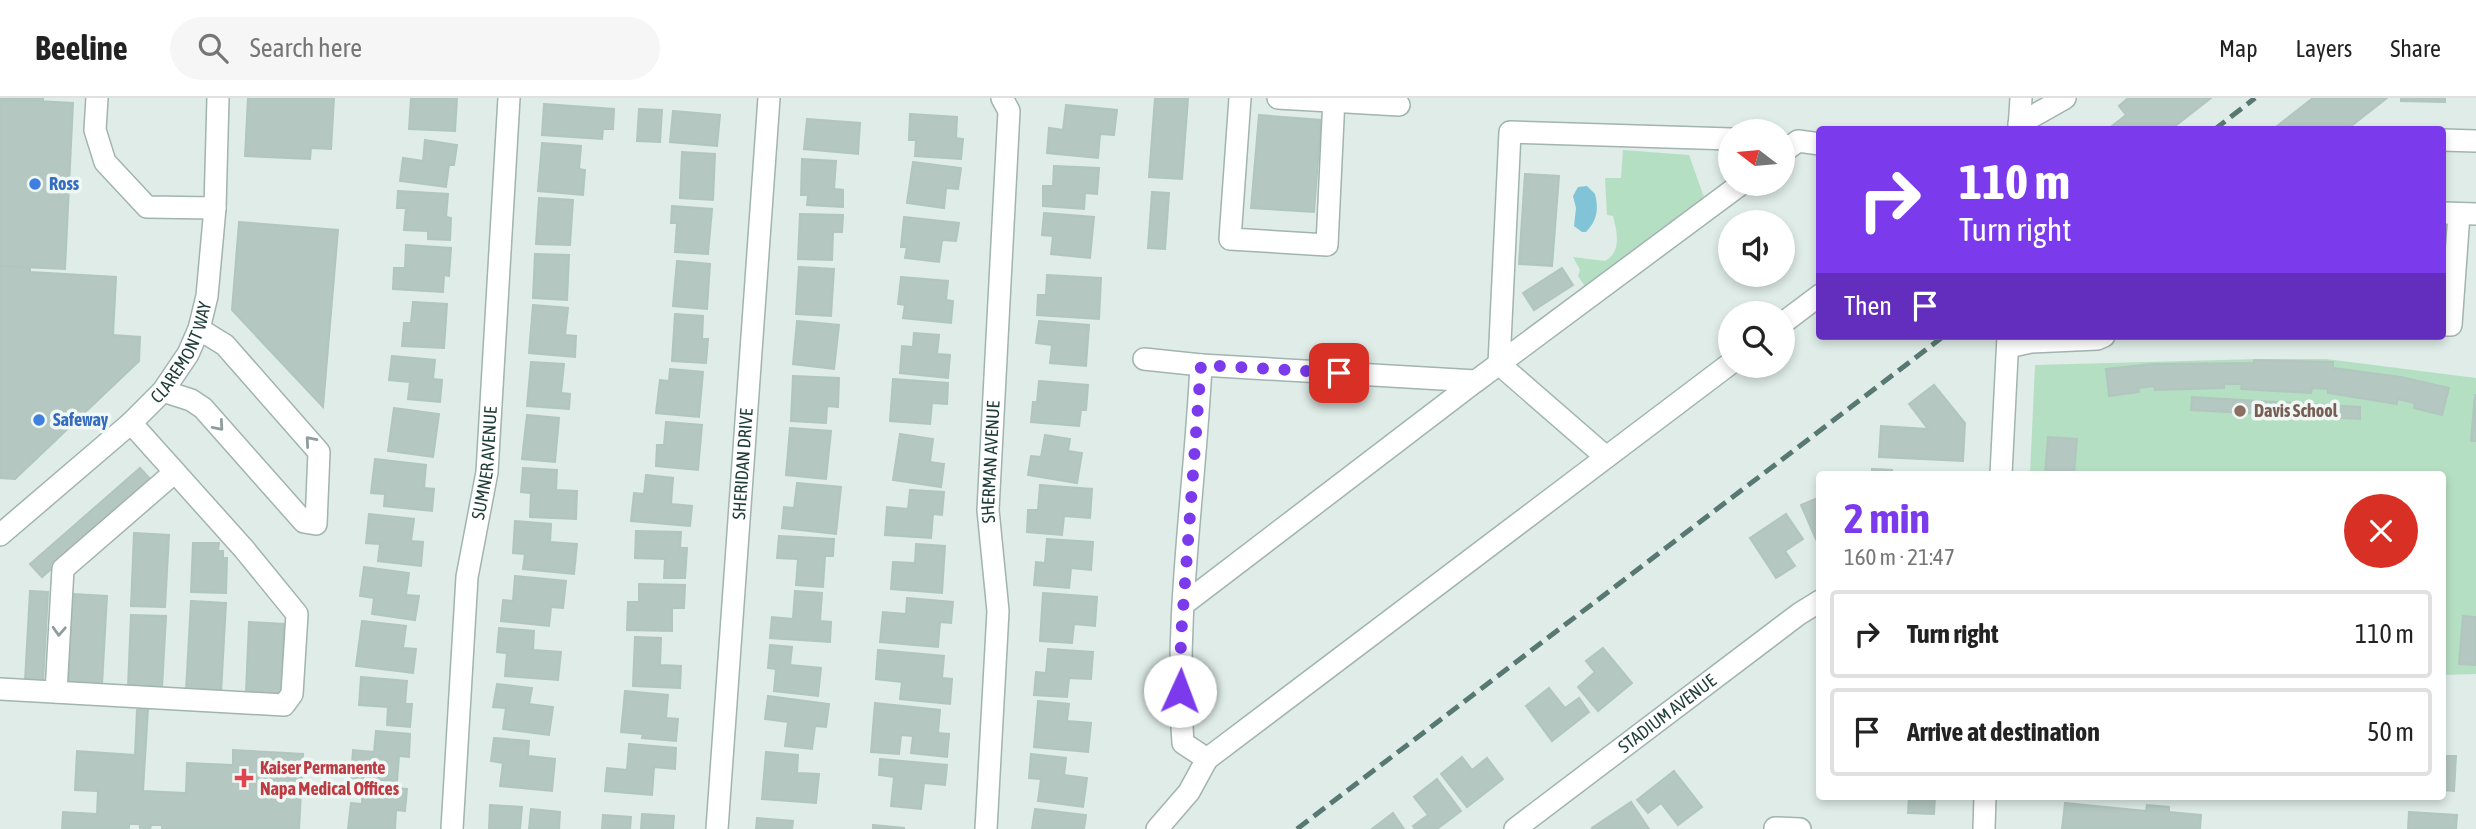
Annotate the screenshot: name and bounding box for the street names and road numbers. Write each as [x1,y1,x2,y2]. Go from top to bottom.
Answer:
street label: CLAREMONT WAY [146,299,215,407]
street label: SHERMAN AVENUE [977,400,1004,524]
street label: SUMNER AVENUE [467,406,501,521]
street label: SHERIDAN DRIVE [728,407,757,520]
street label: STADIUM AVENUE [1614,669,1720,757]

